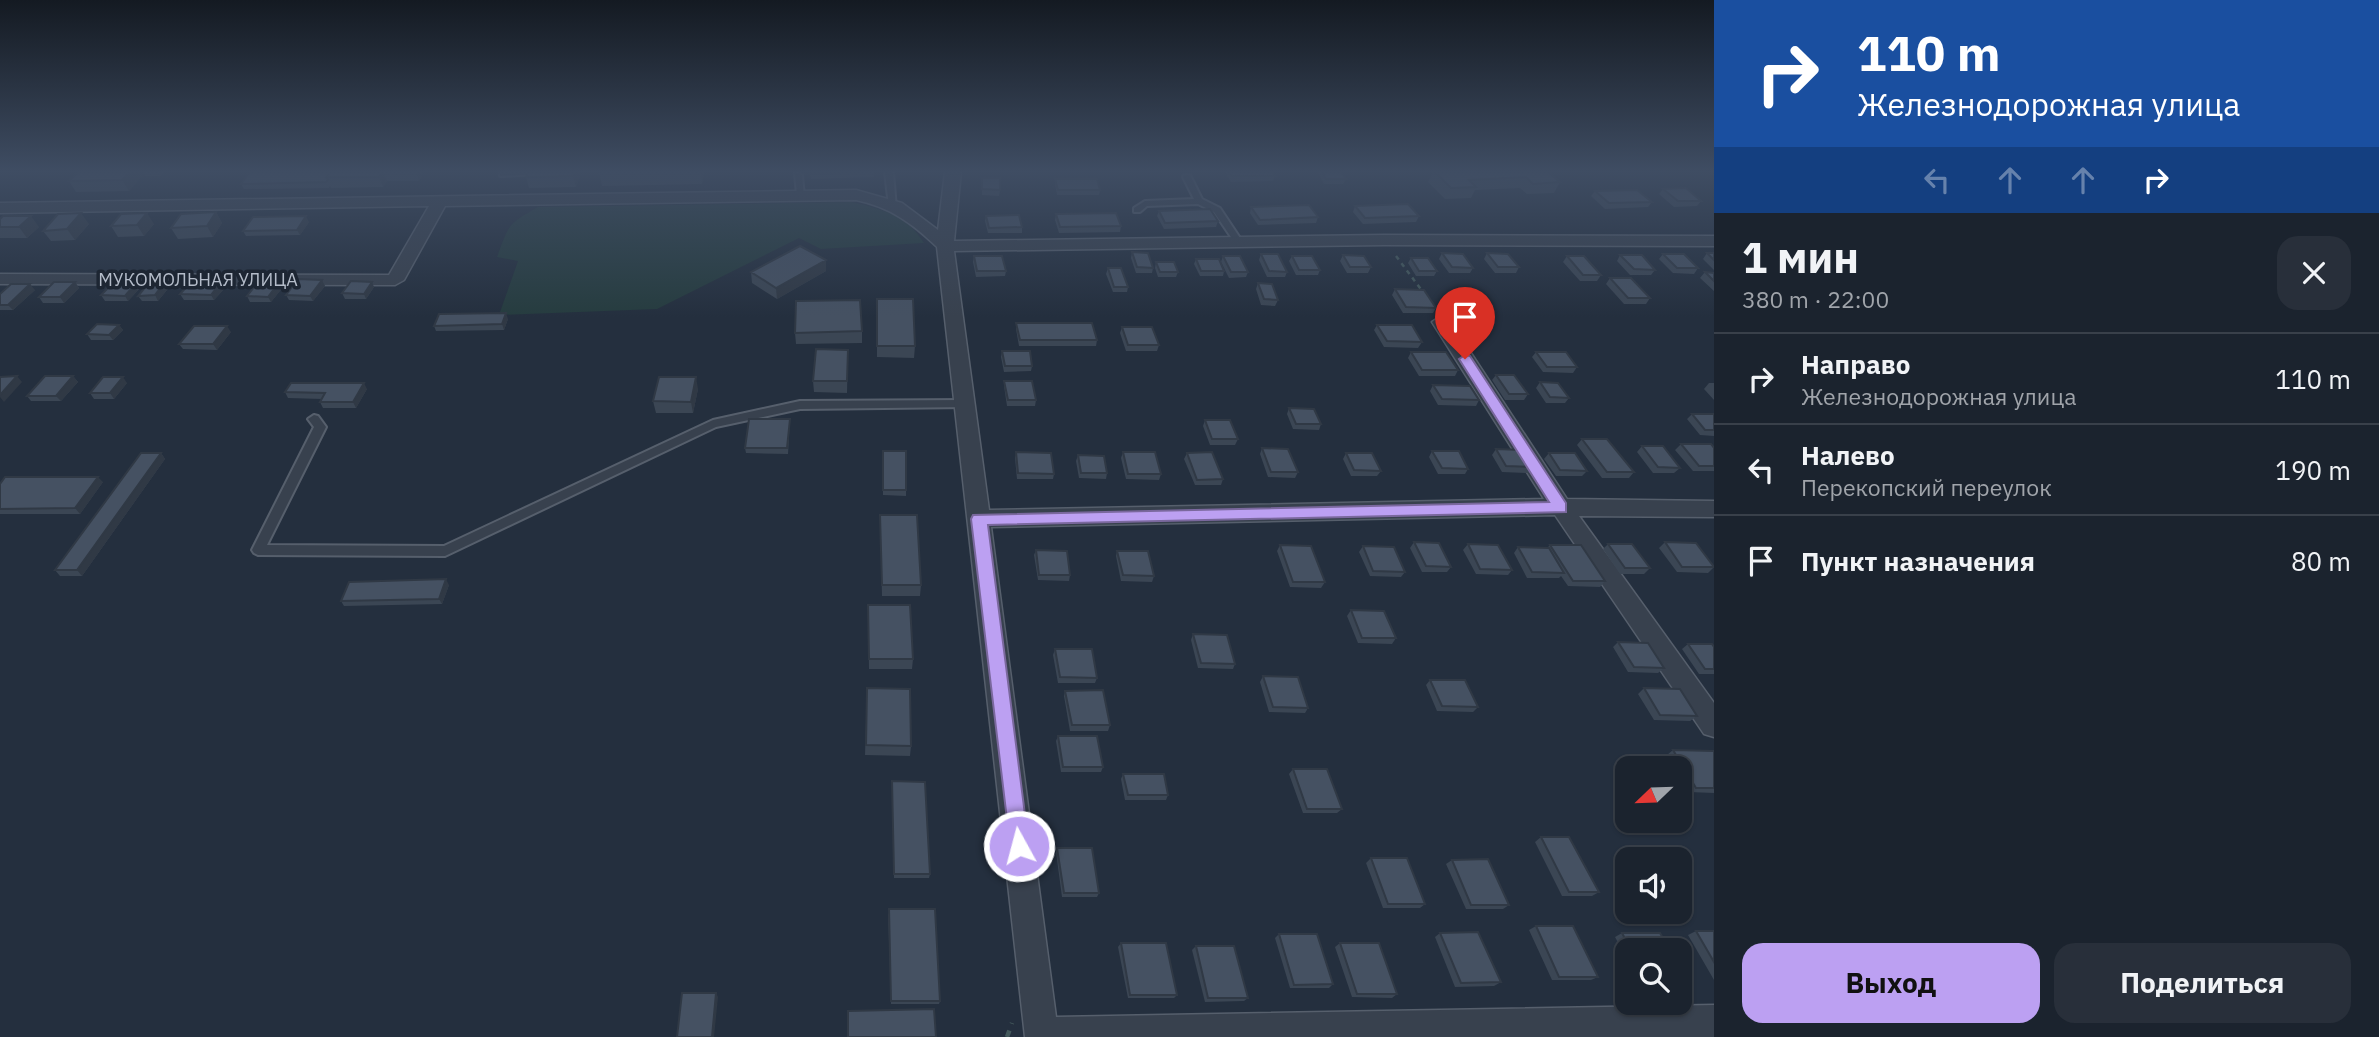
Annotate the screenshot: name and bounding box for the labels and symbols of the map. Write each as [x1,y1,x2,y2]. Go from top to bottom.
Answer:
street label: МУКОМОЛЬНАЯ УЛИЦА [98,268,298,291]
pin [1435,287,1495,359]
north arrow [1615,756,1692,833]
position arrow [982,809,1056,883]

